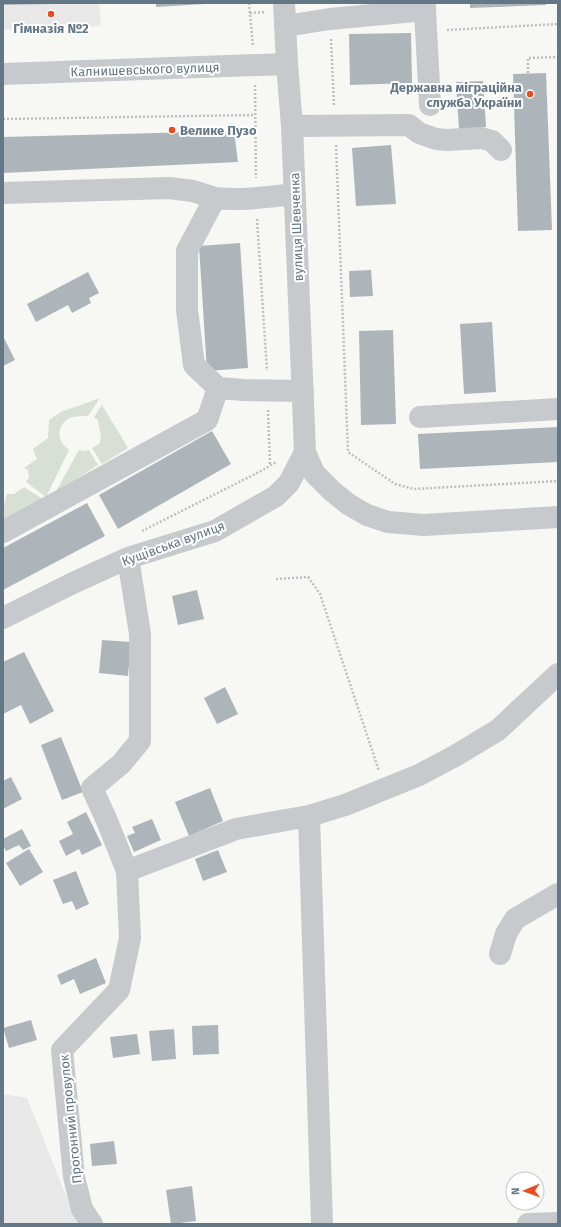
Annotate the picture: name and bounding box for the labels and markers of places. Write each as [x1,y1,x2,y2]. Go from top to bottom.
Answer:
marker: Гімназія №2 [46,9,56,19]
place label: Гімназія №2 [13,21,89,36]
place label: Державна міграційна служба України [390,80,522,110]
marker: Державна міграційна служба України [525,89,535,99]
place label: Велике Пузо [180,123,257,138]
marker: Велике Пузо [167,125,177,135]

